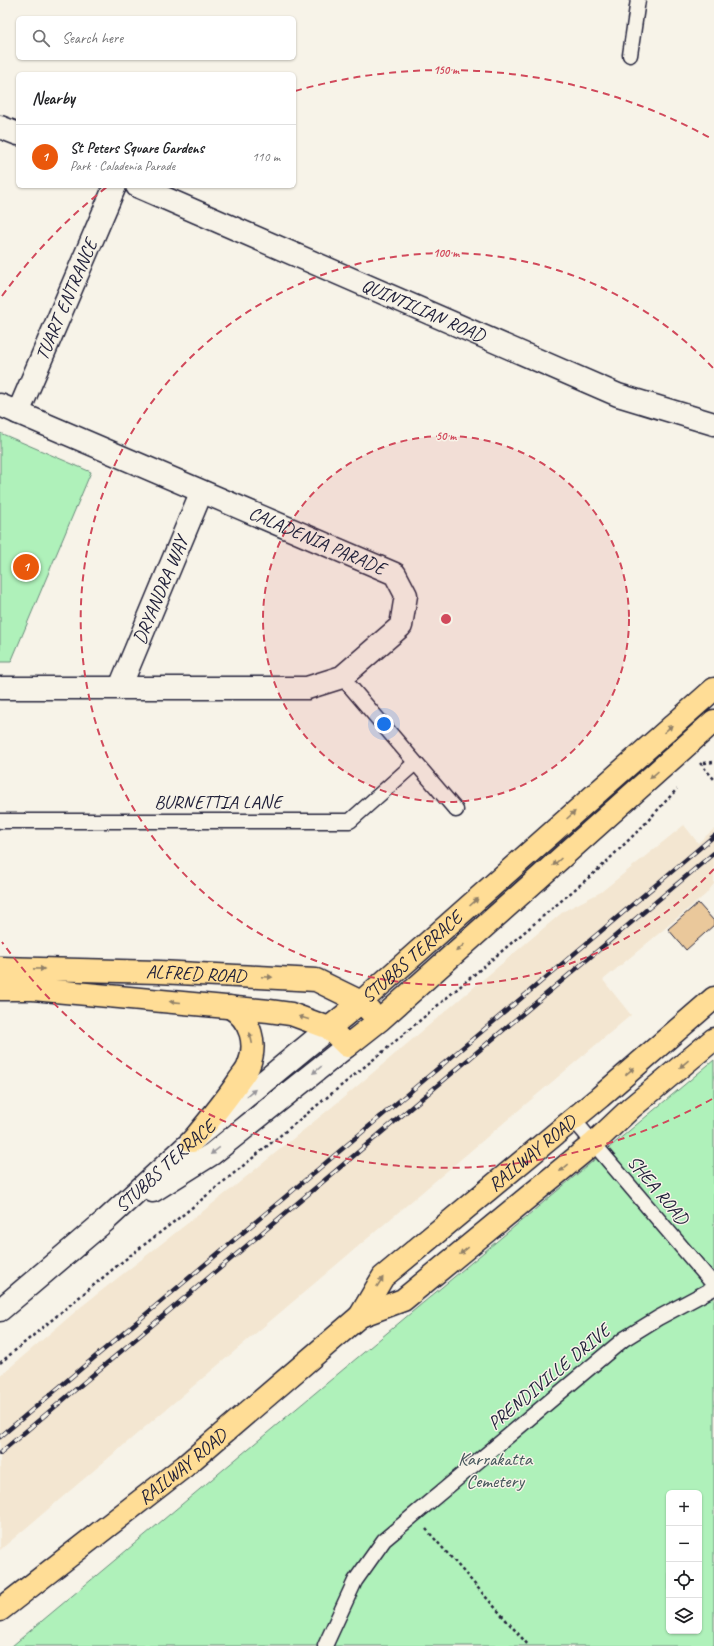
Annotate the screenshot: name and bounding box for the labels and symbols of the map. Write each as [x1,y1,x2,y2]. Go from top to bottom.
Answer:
text: 150 m [433,62,460,78]
street label: TUART ENTRANCE [30,233,104,364]
text: 100 m [433,245,460,261]
street label: QUINTILIAN ROAD [358,273,490,348]
text: 50 m [436,428,457,444]
street label: CALADENIA PARADE [245,501,392,582]
street label: DRYANDRA WAY [127,529,195,648]
pin: 1 [13,552,39,582]
centre of rings [439,612,453,626]
your location [374,714,394,734]
one-way arrow [663,724,673,734]
one-way arrow [648,771,659,780]
street label: BURNETTIA LANE [154,790,284,814]
one-way arrow [566,811,576,820]
one-way arrow [552,857,561,866]
one-way arrow [468,897,479,906]
street label: STUBBS TERRACE [356,904,469,1008]
one-way arrow [454,944,465,953]
street label: ALFRED ROAD [146,960,249,989]
one-way arrow [33,966,46,972]
one-way arrow [261,974,273,981]
one-way arrow [169,999,181,1006]
one-way arrow [297,1015,309,1021]
one-way arrow [248,1032,254,1044]
one-way arrow [679,1060,689,1069]
one-way arrow [312,1066,322,1075]
one-way arrow [625,1066,635,1076]
one-way arrow [246,1088,256,1097]
street label: RAILWAY ROAD [483,1108,583,1197]
street label: STUBBS TERRACE [110,1113,222,1218]
one-way arrow [210,1147,221,1156]
street label: SHEA ROAD [622,1151,695,1231]
one-way arrow [559,1164,569,1173]
one-way arrow [458,1246,469,1255]
one-way arrow [376,1277,384,1288]
street label: PRENDIVILLE DRIVE [483,1317,617,1435]
street label: RAILWAY ROAD [133,1422,233,1510]
park label: Karrakatta Cemetery [458,1447,534,1493]

